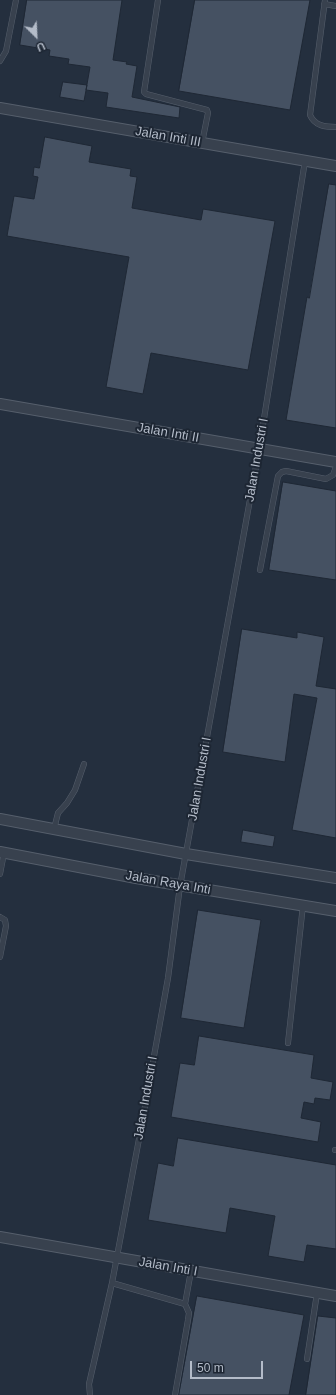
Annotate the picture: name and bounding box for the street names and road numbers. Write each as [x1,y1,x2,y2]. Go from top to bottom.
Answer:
street label: Jalan Inti III [134,124,202,150]
street label: Jalan Industri I [242,417,272,503]
street label: Jalan Inti II [136,420,200,446]
street label: Jalan Industri I [185,736,215,822]
street label: Jalan Raya Inti [124,868,212,898]
street label: Jalan Industri I [131,1055,161,1141]
street label: Jalan Inti I [137,1254,199,1280]

